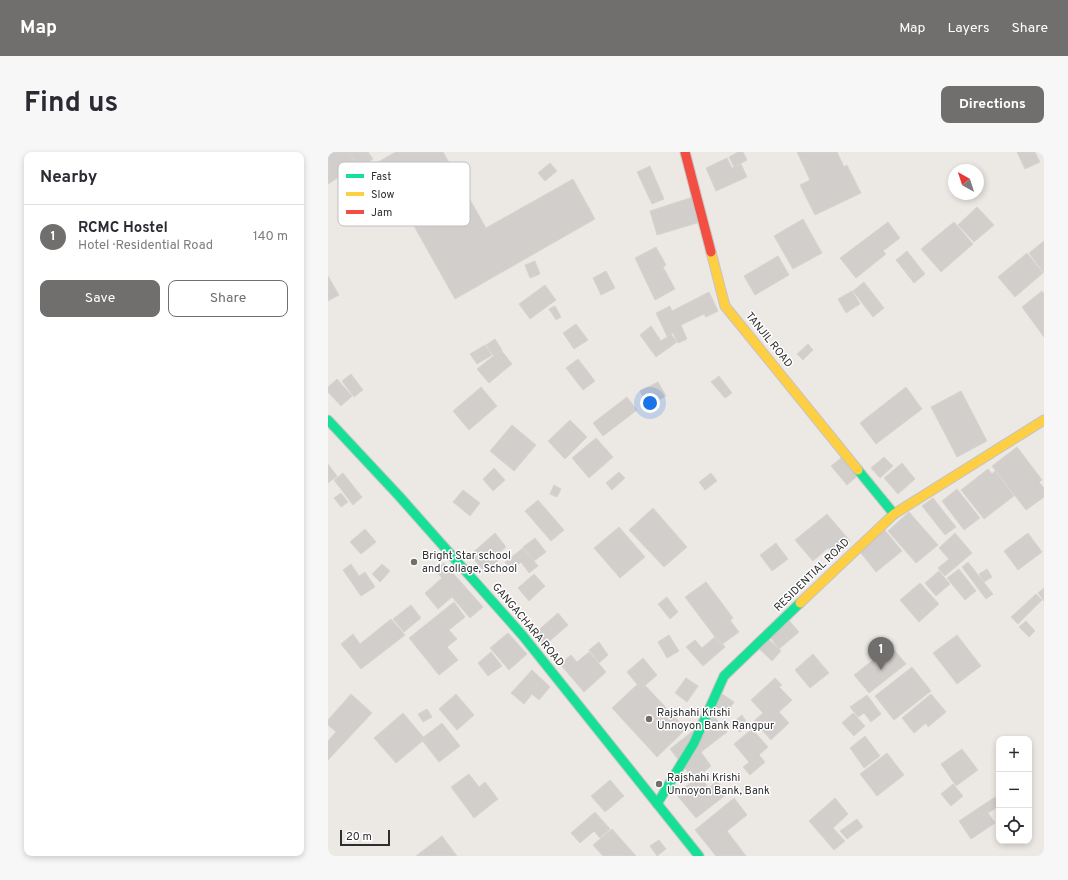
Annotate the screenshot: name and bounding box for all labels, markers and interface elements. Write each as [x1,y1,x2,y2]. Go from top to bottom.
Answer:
text: Map [20,16,57,40]
text: Map [899,20,925,37]
text: Layers [947,20,989,37]
text: Share [1011,20,1048,37]
text: Find us [24,86,118,122]
button: Directions [941,86,1044,123]
legend [338,162,470,226]
north arrow [948,164,984,200]
text: Nearby [40,167,97,189]
text: Fast [371,170,391,184]
text: Slow [371,188,394,202]
text: Jam [371,206,392,220]
text: RCMC Hostel [78,219,168,238]
text: 1 [50,229,56,245]
text: 140 m [253,229,288,245]
text: Hotel · Residential Road [78,238,213,254]
button: Save [40,280,160,317]
button: Share [168,280,288,317]
street label: TANJIL ROAD [742,309,796,371]
your location [640,393,660,413]
street label: RESIDENTIAL ROAD [771,535,853,615]
place label: Bright Star school and collage, School [422,549,517,576]
marker: Bright Star school and collage, School [409,557,419,567]
street label: GANGACHARA ROAD [489,580,567,670]
pin: 1 [868,637,894,670]
place label: Rajshahi Krishi Unnoyon Bank Rangpur [657,706,775,733]
marker: Rajshahi Krishi Unnoyon Bank Rangpur [644,714,654,724]
map controls [996,736,1032,844]
button: + [996,736,1032,772]
place label: Rajshahi Krishi Unnoyon Bank, Bank [667,771,770,798]
button: − [996,772,1032,808]
marker: Rajshahi Krishi Unnoyon Bank, Bank [654,779,664,789]
button: locate [996,808,1032,844]
scale bar [340,828,390,847]
text: 20 m [346,830,372,844]

